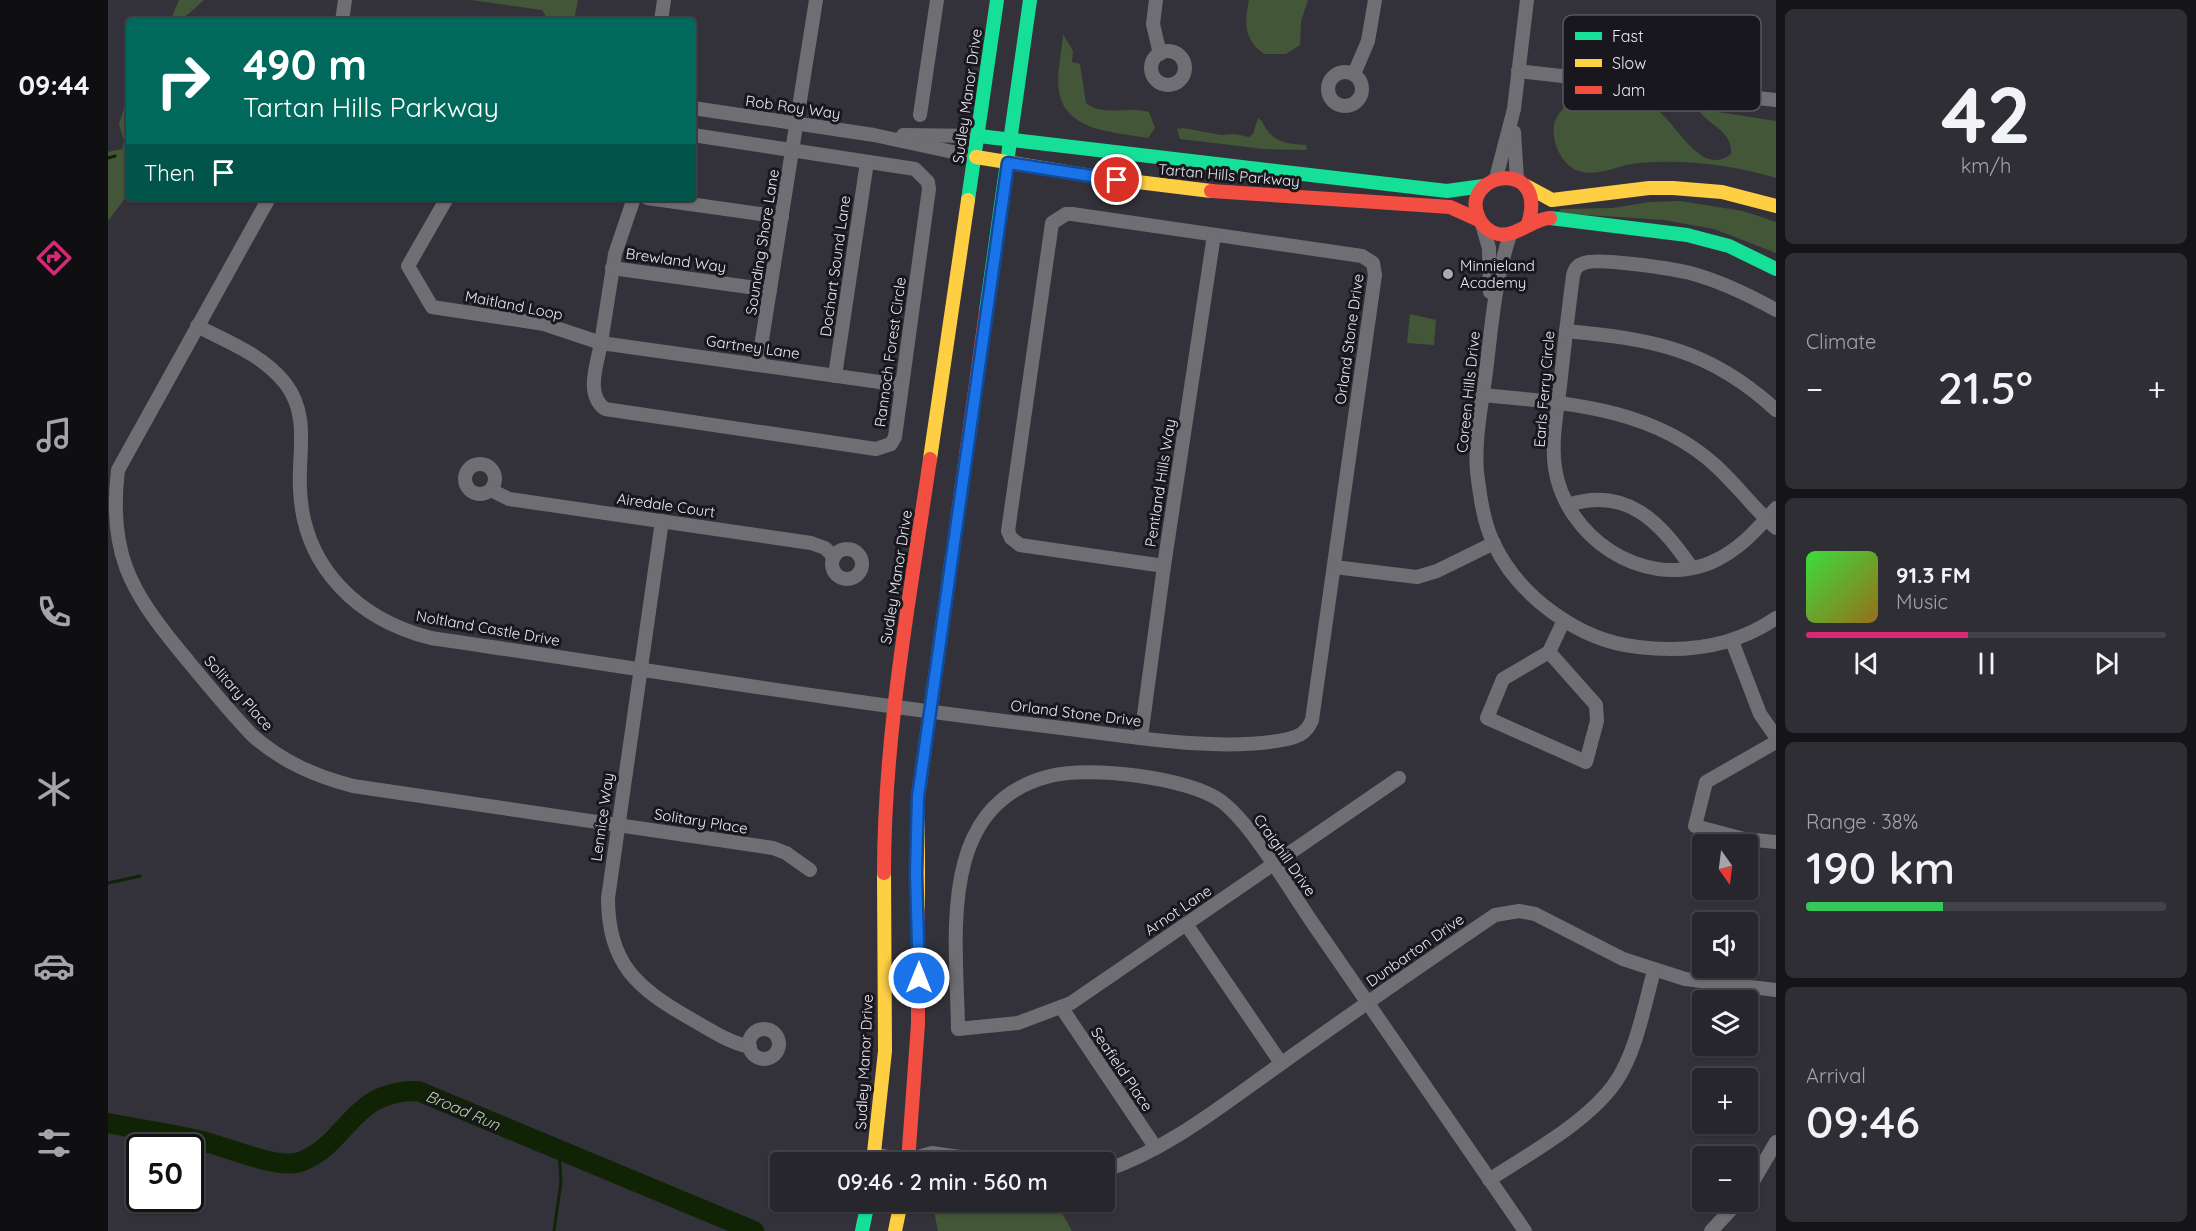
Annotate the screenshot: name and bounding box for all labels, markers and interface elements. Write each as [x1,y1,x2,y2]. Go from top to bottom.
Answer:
legend [1563,15,1761,111]
text: Fast [1612,26,1643,46]
street label: Sudley Manor Drive [948,28,986,164]
text: 490 m [243,38,367,91]
icon: right [144,42,222,120]
text: Slow [1612,53,1646,73]
text: 42 [1941,65,2031,163]
text: 09:44 [18,68,90,102]
text: Jam [1612,80,1645,100]
text: Tartan Hills Parkway [243,90,499,124]
street label: Rob Roy Way [744,91,842,123]
text: km/h [1961,153,2011,178]
pin [1091,154,1142,205]
icon: arrive [207,156,240,189]
text: Then [144,159,195,187]
street label: Tartan Hills Parkway [1157,159,1301,191]
icon: arrive [1100,163,1133,196]
street label: Sounding Shore Lane [741,168,783,316]
street label: Dochart Sound Lane [816,194,854,338]
icon: directions [33,237,75,279]
street label: Brewland Way [625,244,727,276]
place label: Minnieland Academy [1460,256,1535,292]
marker: Minnieland Academy [1441,267,1455,281]
street label: Orland Stone Drive [1330,273,1368,405]
street label: Rannoch Forest Circle [870,276,910,428]
street label: Maitland Loop [463,286,565,324]
text: Climate [1806,329,1876,354]
street label: Coreen Hills Drive [1452,330,1484,454]
street label: Earls Ferry Circle [1529,330,1559,448]
street label: Gartney Lane [705,331,801,363]
text: 21.5° [1938,359,2033,415]
text: − [1806,368,1823,409]
text: + [2147,368,2166,409]
icon: music [33,414,75,456]
street label: Pentland Hills Way [1140,418,1180,548]
street label: Airedale Court [616,489,716,521]
street label: Sudley Manor Drive [876,509,916,645]
text: 91.3 FM [1896,561,1971,589]
text: Music [1896,589,1948,614]
icon: phone [33,591,75,633]
street label: Noltland Castle Drive [415,606,561,650]
icon: previous [1850,647,1883,680]
icon: pause [1970,647,2003,680]
icon: next [2090,647,2123,680]
street label: Solitary Place [200,652,278,734]
street label: Orland Stone Drive [1010,696,1142,730]
icon: climate [33,768,75,810]
street label: Lennice Way [586,771,618,863]
street label: Solitary Place [653,804,749,838]
text: Range · 38% [1806,809,1918,834]
street label: Craighill Drive [1250,810,1320,900]
north arrow [1692,834,1758,900]
map controls [1692,834,1758,1212]
text: 190 km [1806,839,1955,895]
street label: Arnot Lane [1141,881,1215,939]
street label: Dunbarton Drive [1362,909,1468,991]
button: sound [1692,912,1758,978]
icon: car [33,945,75,987]
position arrow [887,946,951,1010]
button: layers [1692,990,1758,1056]
street label: Sudley Manor Drive [851,994,877,1130]
street label: Seafield Place [1087,1023,1157,1115]
text: Arrival [1806,1063,1866,1088]
button: + [1692,1068,1758,1134]
water label: Broad Run [423,1085,504,1135]
text: 09:46 [1806,1093,1920,1149]
icon: filters [33,1122,75,1164]
speed limit sign: 50 [126,1134,204,1212]
button: − [1692,1146,1758,1212]
text: 09:46 · 2 min · 560 m [837,1168,1048,1196]

